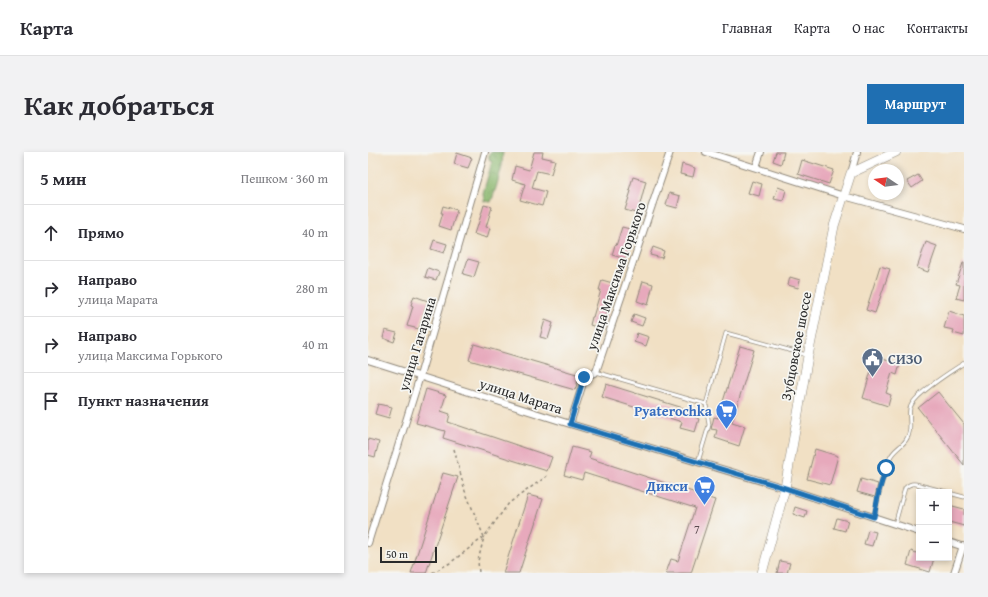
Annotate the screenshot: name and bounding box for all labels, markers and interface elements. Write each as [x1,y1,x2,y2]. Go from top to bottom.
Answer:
text: Карта [20,14,73,42]
text: Главная [722,18,772,38]
text: Карта [794,18,830,38]
text: О нас [852,18,885,38]
text: Контакты [907,18,968,38]
text: Как добраться [24,84,214,125]
button: Маршрут [867,84,964,124]
north arrow [868,164,904,200]
text: 5 мин [40,166,86,191]
text: Пешком · 360 m [241,169,328,188]
street label: улица Максима Горького [581,199,651,354]
icon: ahead [40,222,62,244]
text: Прямо [78,222,124,243]
text: 40 m [302,223,328,242]
text: Направо [78,269,137,290]
icon: right [40,278,62,300]
text: 280 m [296,279,328,298]
street label: Зубцовское шоссе [776,289,816,402]
text: улица Марата [78,290,158,309]
street label: улица Гагарина [393,294,441,395]
text: Направо [78,325,137,346]
icon: right [40,334,62,356]
text: 40 m [302,335,328,354]
text: улица Максима Горького [78,346,223,365]
public building icon: СИЗО [860,346,886,379]
place label: СИЗО [888,349,923,369]
route end [575,368,593,386]
street label: улица Марата [476,373,565,419]
icon: arrive [40,390,62,412]
text: Пункт назначения [78,390,209,411]
supermarket icon: Pyaterochka [714,398,740,431]
place label: Pyaterochka [634,401,713,421]
route start [877,459,895,477]
supermarket icon: Дикси [691,473,717,506]
place label: Дикси [645,476,688,496]
map controls [916,489,952,561]
button: + [916,489,952,525]
house number: 7 [694,521,700,538]
button: − [916,525,952,561]
scale bar [380,545,437,564]
text: 50 m [386,546,408,562]

